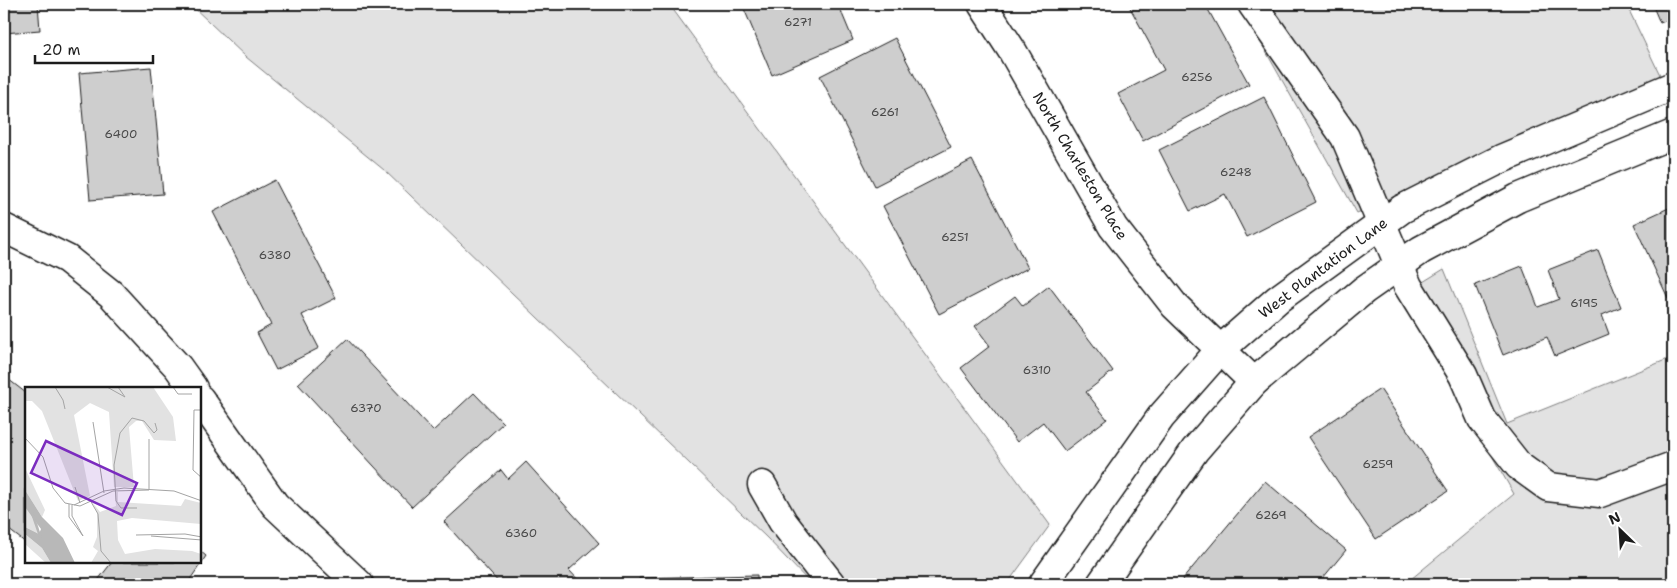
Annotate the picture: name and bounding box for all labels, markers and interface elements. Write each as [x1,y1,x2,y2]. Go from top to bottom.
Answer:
house number: 6271 [784,14,812,30]
scale bar [35,32,152,64]
text: 20 m [42,40,81,60]
house number: 6256 [1181,69,1213,85]
street label: North Charleston Place [1028,88,1132,244]
house number: 6261 [871,104,899,120]
house number: 6400 [105,126,138,142]
house number: 6248 [1220,164,1252,180]
street label: West Plantation Lane [1255,213,1391,323]
house number: 6251 [941,229,969,245]
house number: 6380 [259,247,291,263]
house number: 6195 [1570,295,1598,311]
house number: 6310 [1023,362,1051,378]
inset map [25,387,201,563]
house number: 6370 [350,400,382,416]
house number: 6259 [1363,456,1393,472]
north arrow [1594,506,1644,556]
house number: 6269 [1255,507,1287,523]
text: N [1606,508,1623,529]
house number: 6360 [505,525,537,541]

